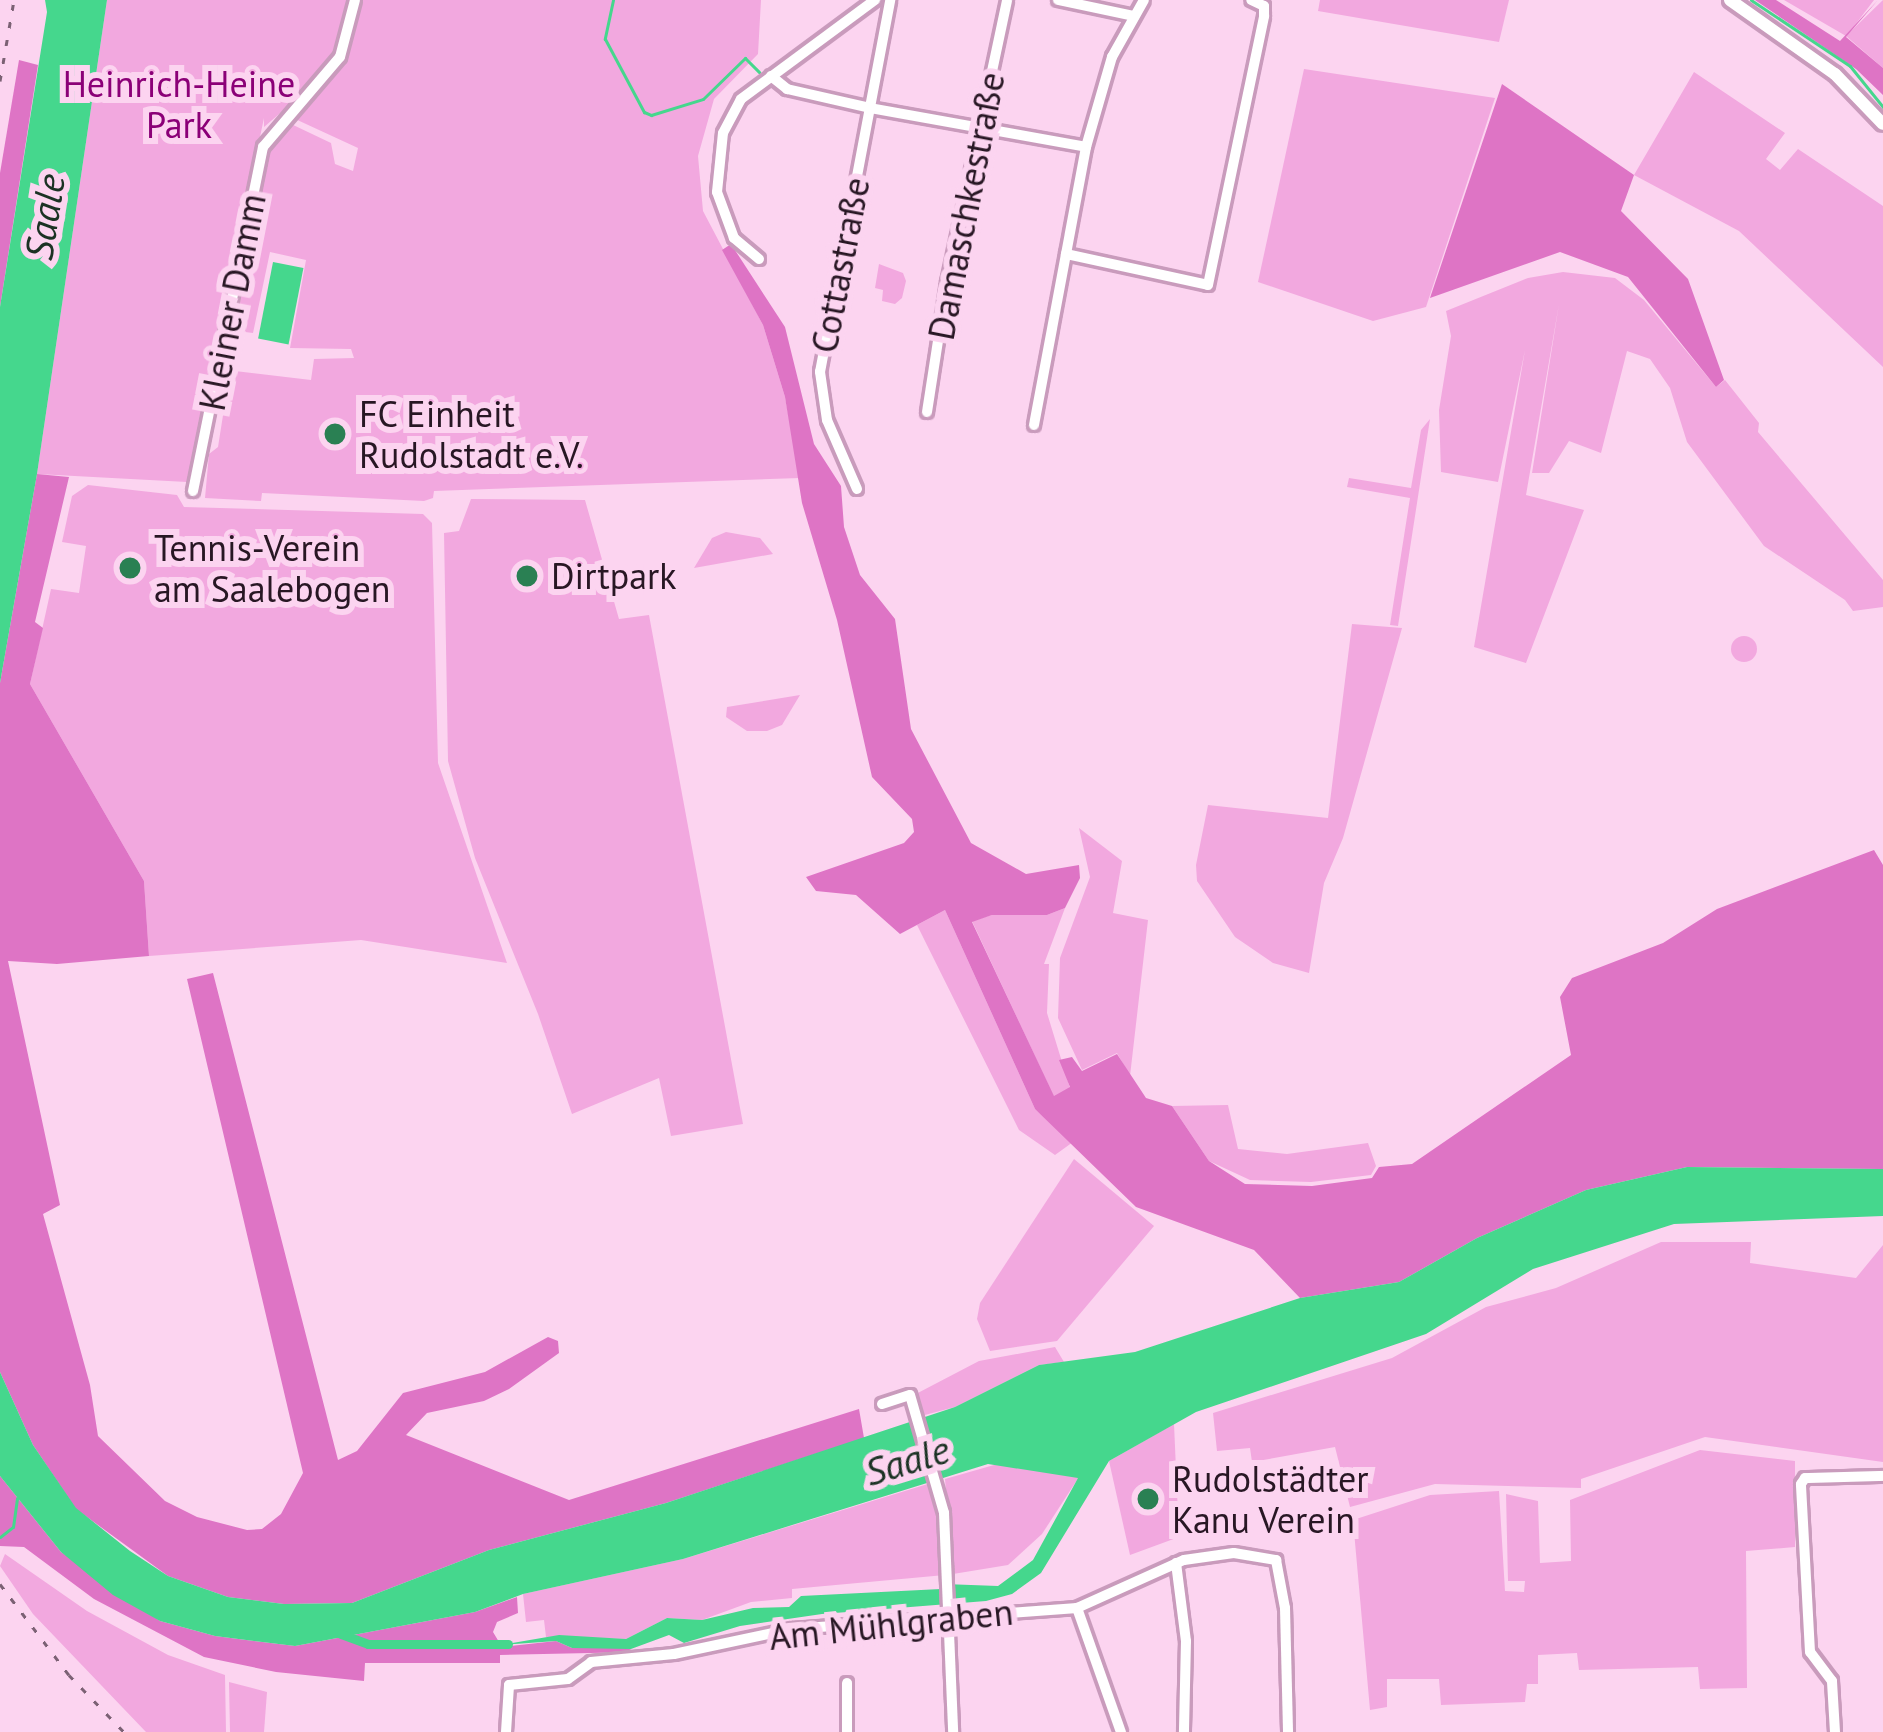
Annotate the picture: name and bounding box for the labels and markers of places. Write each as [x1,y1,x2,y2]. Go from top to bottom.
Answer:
place label: FC Einheit Rudolstadt e.V. [359,391,584,476]
marker: FC Einheit Rudolstadt e.V. [322,421,348,447]
place label: Tennis-Verein am Saalebogen [154,525,390,610]
place label: Dirtpark [551,554,677,598]
marker: Tennis-Verein am Saalebogen [117,555,143,581]
marker: Dirtpark [514,563,540,589]
place label: Rudolstädter Kanu Verein [1172,1456,1369,1541]
marker: Rudolstädter Kanu Verein [1135,1486,1161,1512]

